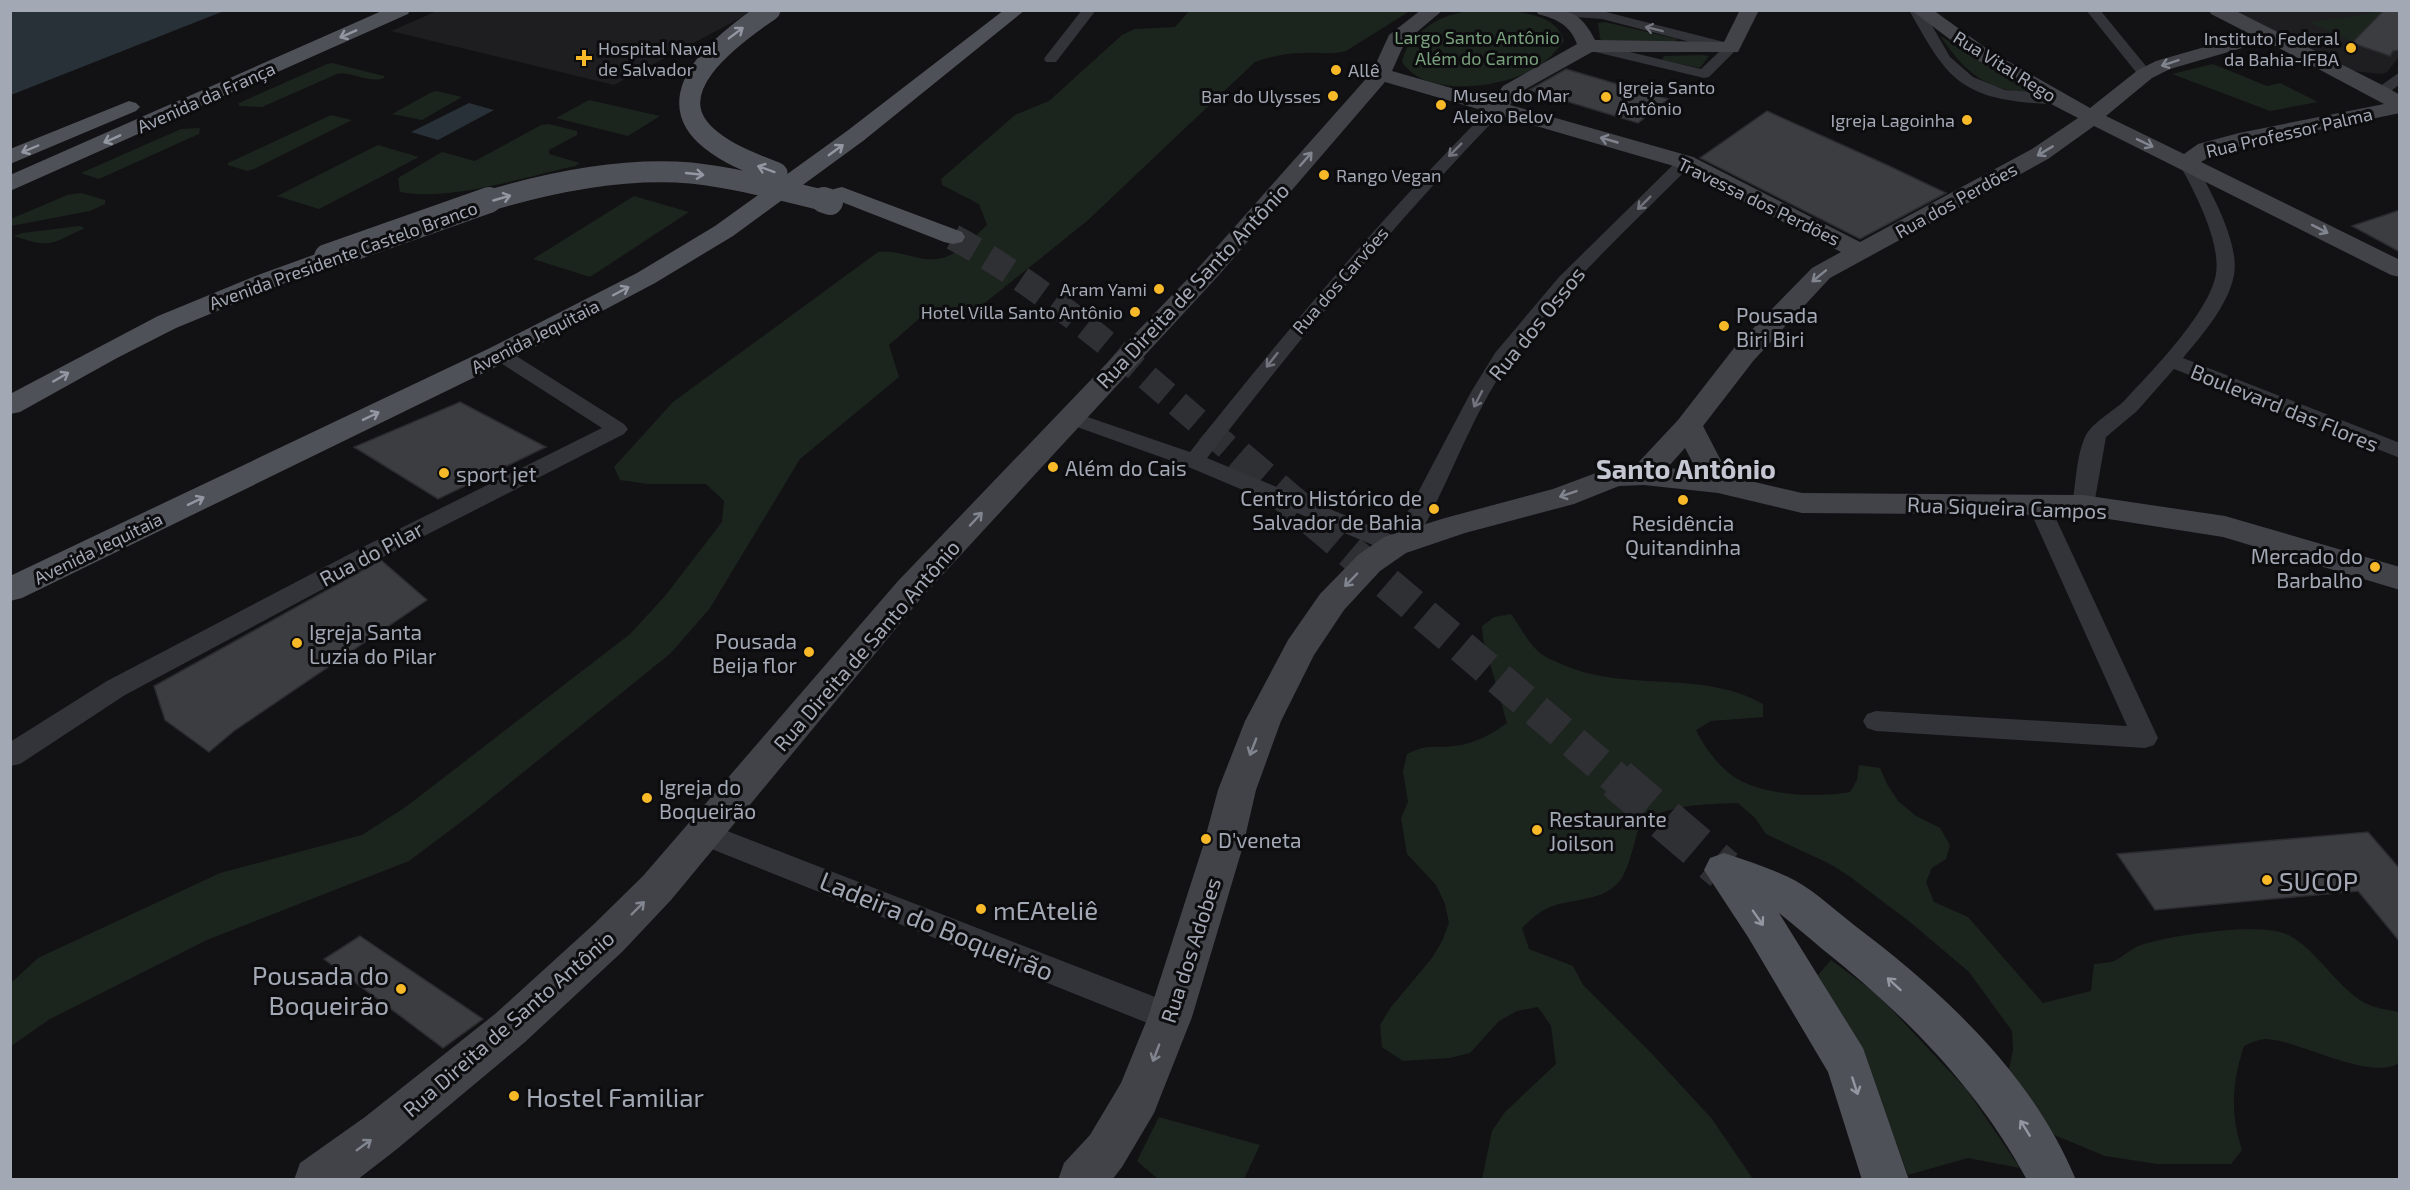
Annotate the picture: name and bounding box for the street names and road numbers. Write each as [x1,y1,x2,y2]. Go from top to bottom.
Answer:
street label: Rua Vital Rego [1950,26,2060,106]
street label: Avenida da França [134,57,279,138]
street label: Rua Professor Palma [2204,102,2374,162]
street label: Travessa dos Perdões [1674,152,1844,250]
street label: Rua dos Perdões [1891,158,2021,242]
street label: Rua Direita de Santo Antônio [1090,177,1294,393]
street label: Avenida Presidente Castelo Branco [206,196,480,314]
street label: Rua dos Carvões [1287,222,1393,338]
street label: Rua dos Ossos [1483,261,1589,385]
street label: Avenida Jequitaia [467,294,603,378]
street label: Boulevard das Flores [2187,358,2383,456]
street label: Rua Siqueira Campos [1907,491,2107,523]
street label: Avenida Jequitaia [30,507,166,589]
street label: Rua do Pilar [315,515,428,591]
street label: Rua Direita de Santo Antônio [768,534,964,756]
street label: Ladeira do Boqueirão [816,864,1058,986]
street label: Rua dos Adobes [1155,874,1225,1026]
street label: Rua Direita de Santo Antônio [397,925,619,1121]

